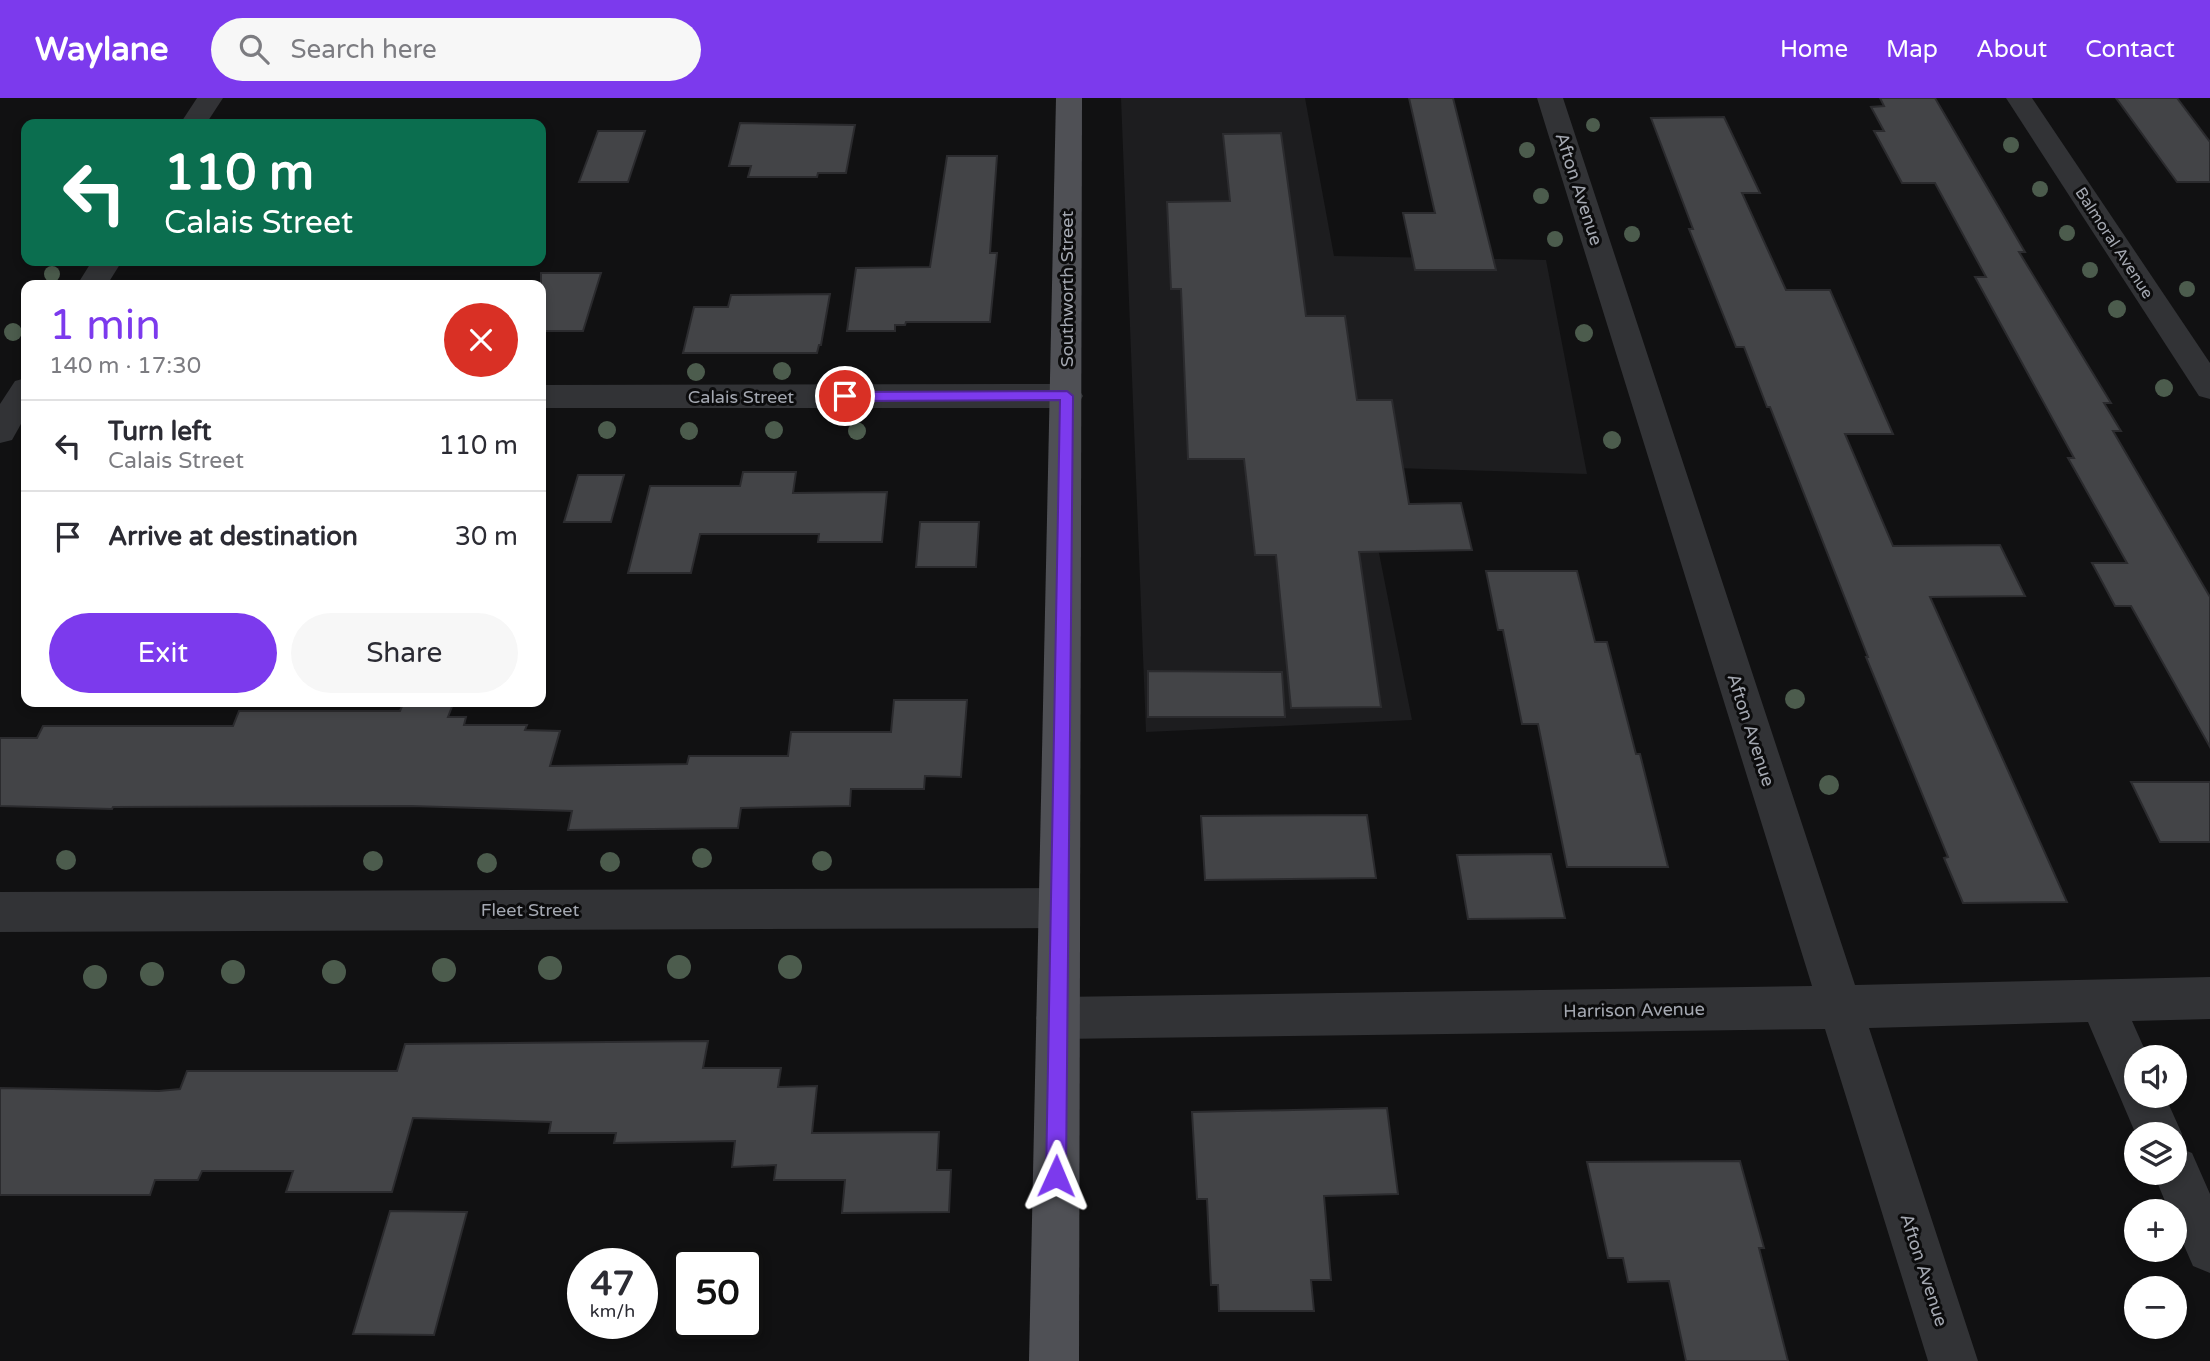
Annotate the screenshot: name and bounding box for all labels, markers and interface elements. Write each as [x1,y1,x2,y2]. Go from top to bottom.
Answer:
search box [211,18,701,81]
text: Waylane [35,30,169,69]
icon: search [235,30,273,68]
text: Search here [291,34,437,65]
text: Home [1780,35,1848,64]
text: Map [1886,35,1938,64]
text: About [1976,35,2047,64]
text: Contact [2085,35,2175,64]
street label: Afton Avenue [1550,130,1608,248]
text: 110 m [164,144,314,203]
icon: left [49,147,140,238]
street label: Balmoral Avenue [2070,183,2158,303]
text: Calais Street [164,204,353,242]
street label: Southworth Street [1056,211,1078,367]
text: 1 min [49,300,161,351]
button: close [444,303,518,377]
text: 140 m · 17:30 [49,352,201,380]
pin [815,366,875,426]
icon: arrive [826,377,864,415]
street label: Calais Street [688,386,794,408]
text: Turn left [108,416,211,447]
icon: left [49,427,87,465]
text: 110 m [438,430,518,461]
text: Calais Street [108,447,244,475]
icon: arrive [49,518,87,556]
text: Arrive at destination [108,521,358,552]
text: 30 m [455,521,518,552]
button: Exit [49,613,277,693]
button: Share [291,613,518,693]
street label: Afton Avenue [1722,671,1780,789]
street label: Fleet Street [481,899,579,921]
street label: Harrison Avenue [1563,998,1705,1022]
map controls [2124,1045,2187,1339]
button: sound [2124,1045,2187,1108]
button: layers [2124,1122,2187,1185]
position arrow [1019,1139,1093,1213]
button: + [2124,1199,2187,1262]
street label: Afton Avenue [1895,1211,1953,1329]
speed limit sign: 50 [672,1248,763,1339]
text: 47 [591,1263,634,1305]
button: − [2124,1276,2187,1339]
text: km/h [590,1300,635,1322]

